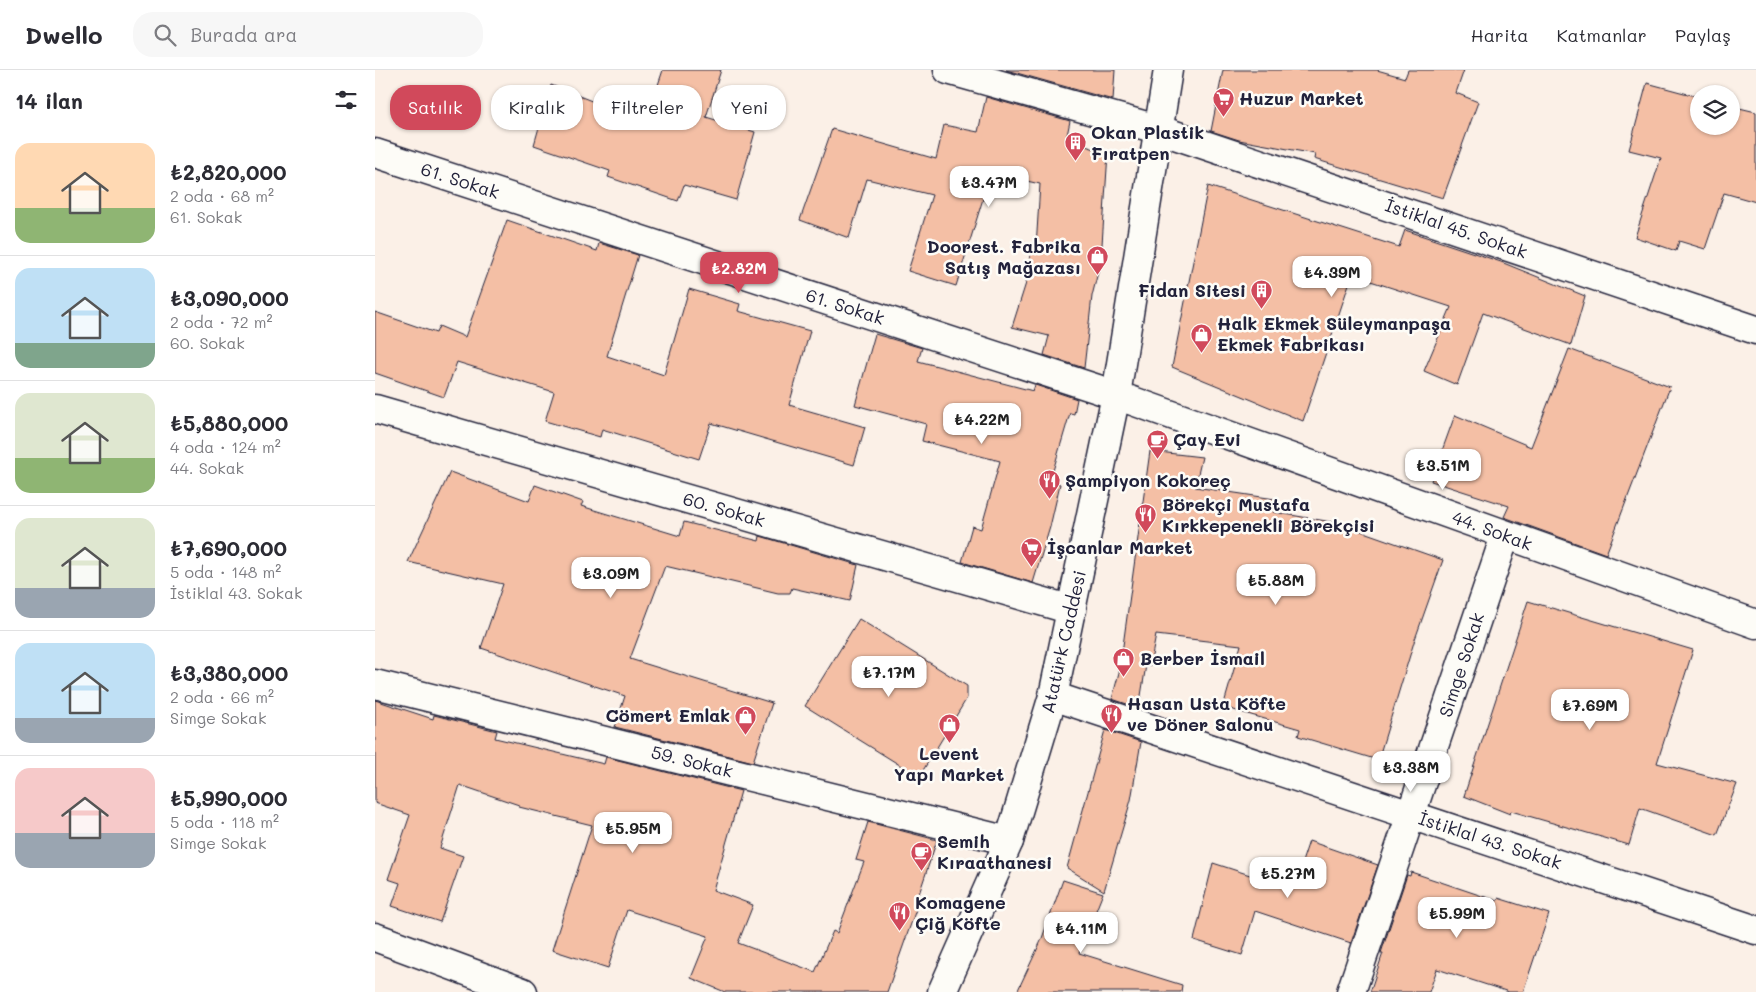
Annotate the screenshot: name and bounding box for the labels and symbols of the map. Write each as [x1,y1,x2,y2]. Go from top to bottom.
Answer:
place label: Huzur Market [1239,86,1364,110]
supermarket icon: Huzur Market [1211,87,1235,118]
place label: Okan Plastik Fıratpen [1091,120,1204,165]
building icon: Okan Plastik Fıratpen [1063,131,1087,162]
street label: 61. Sokak [418,156,503,204]
pin: ₺3.47M [948,166,1030,208]
street label: İstiklal 45. Sokak [1382,192,1531,264]
place label: Doorest. Fabrika Satış Mağazası [927,234,1081,279]
shop icon: Doorest. Fabrika Satış Mağazası [1085,245,1109,276]
pin: ₺2.82M [698,252,780,294]
pin: ₺4.39M [1291,256,1373,298]
place label: Fidan Sitesi [1138,278,1246,302]
building icon: Fidan Sitesi [1250,279,1274,310]
street label: 61. Sokak [803,282,888,330]
place label: Halk Ekmek Süleymanpaşa Ekmek Fabrikası [1217,311,1451,356]
shop icon: Halk Ekmek Süleymanpaşa Ekmek Fabrikası [1189,322,1213,353]
pin: ₺4.22M [941,402,1023,445]
place label: Çay Evi [1173,427,1241,451]
cafe icon: Çay Evi [1145,428,1169,459]
pin: ₺3.51M [1402,448,1484,491]
place label: Şampiyon Kokoreç [1065,468,1231,492]
restaurant icon: Şampiyon Kokoreç [1037,469,1061,500]
street label: 60. Sokak [680,486,768,532]
place label: Börekçi Mustafa Kırkkepenekli Börekçisi [1162,492,1375,537]
restaurant icon: Börekçi Mustafa Kırkkepenekli Börekçisi [1134,503,1158,534]
street label: 44. Sokak [1449,505,1536,556]
place label: İşcanlar Market [1047,535,1193,559]
supermarket icon: İşcanlar Market [1019,536,1043,567]
pin: ₺3.09M [570,556,652,599]
pin: ₺5.88M [1235,564,1317,606]
street label: Atatürk Caddesi [1035,568,1091,716]
street label: Simge Sokak [1433,609,1489,720]
place label: Berber İsmail [1140,646,1265,670]
shop icon: Berber İsmail [1112,647,1136,678]
pin: ₺7.17M [848,656,930,698]
pin: ₺7.69M [1549,688,1631,731]
place label: Hasan Usta Köfte ve Döner Salonu [1127,691,1286,736]
restaurant icon: Hasan Usta Köfte ve Döner Salonu [1099,702,1123,733]
place label: Cömert Emlak [605,703,730,727]
shop icon: Cömert Emlak [734,704,758,735]
shop icon: Levent Yapı Market [937,712,961,743]
street label: 59. Sokak [649,739,736,783]
place label: Levent Yapı Market [894,741,1004,786]
pin: ₺3.38M [1370,750,1452,793]
street label: İstiklal 43. Sokak [1416,806,1565,874]
pin: ₺5.95M [592,812,674,854]
place label: Semih Kıraathanesi [937,829,1052,874]
cafe icon: Semih Kıraathanesi [909,840,933,871]
pin: ₺5.27M [1247,856,1329,899]
place label: Komagene Çiğ Köfte [915,890,1006,935]
pin: ₺5.99M [1416,896,1498,939]
restaurant icon: Komagene Çiğ Köfte [887,901,911,932]
pin: ₺4.11M [1040,912,1122,954]

